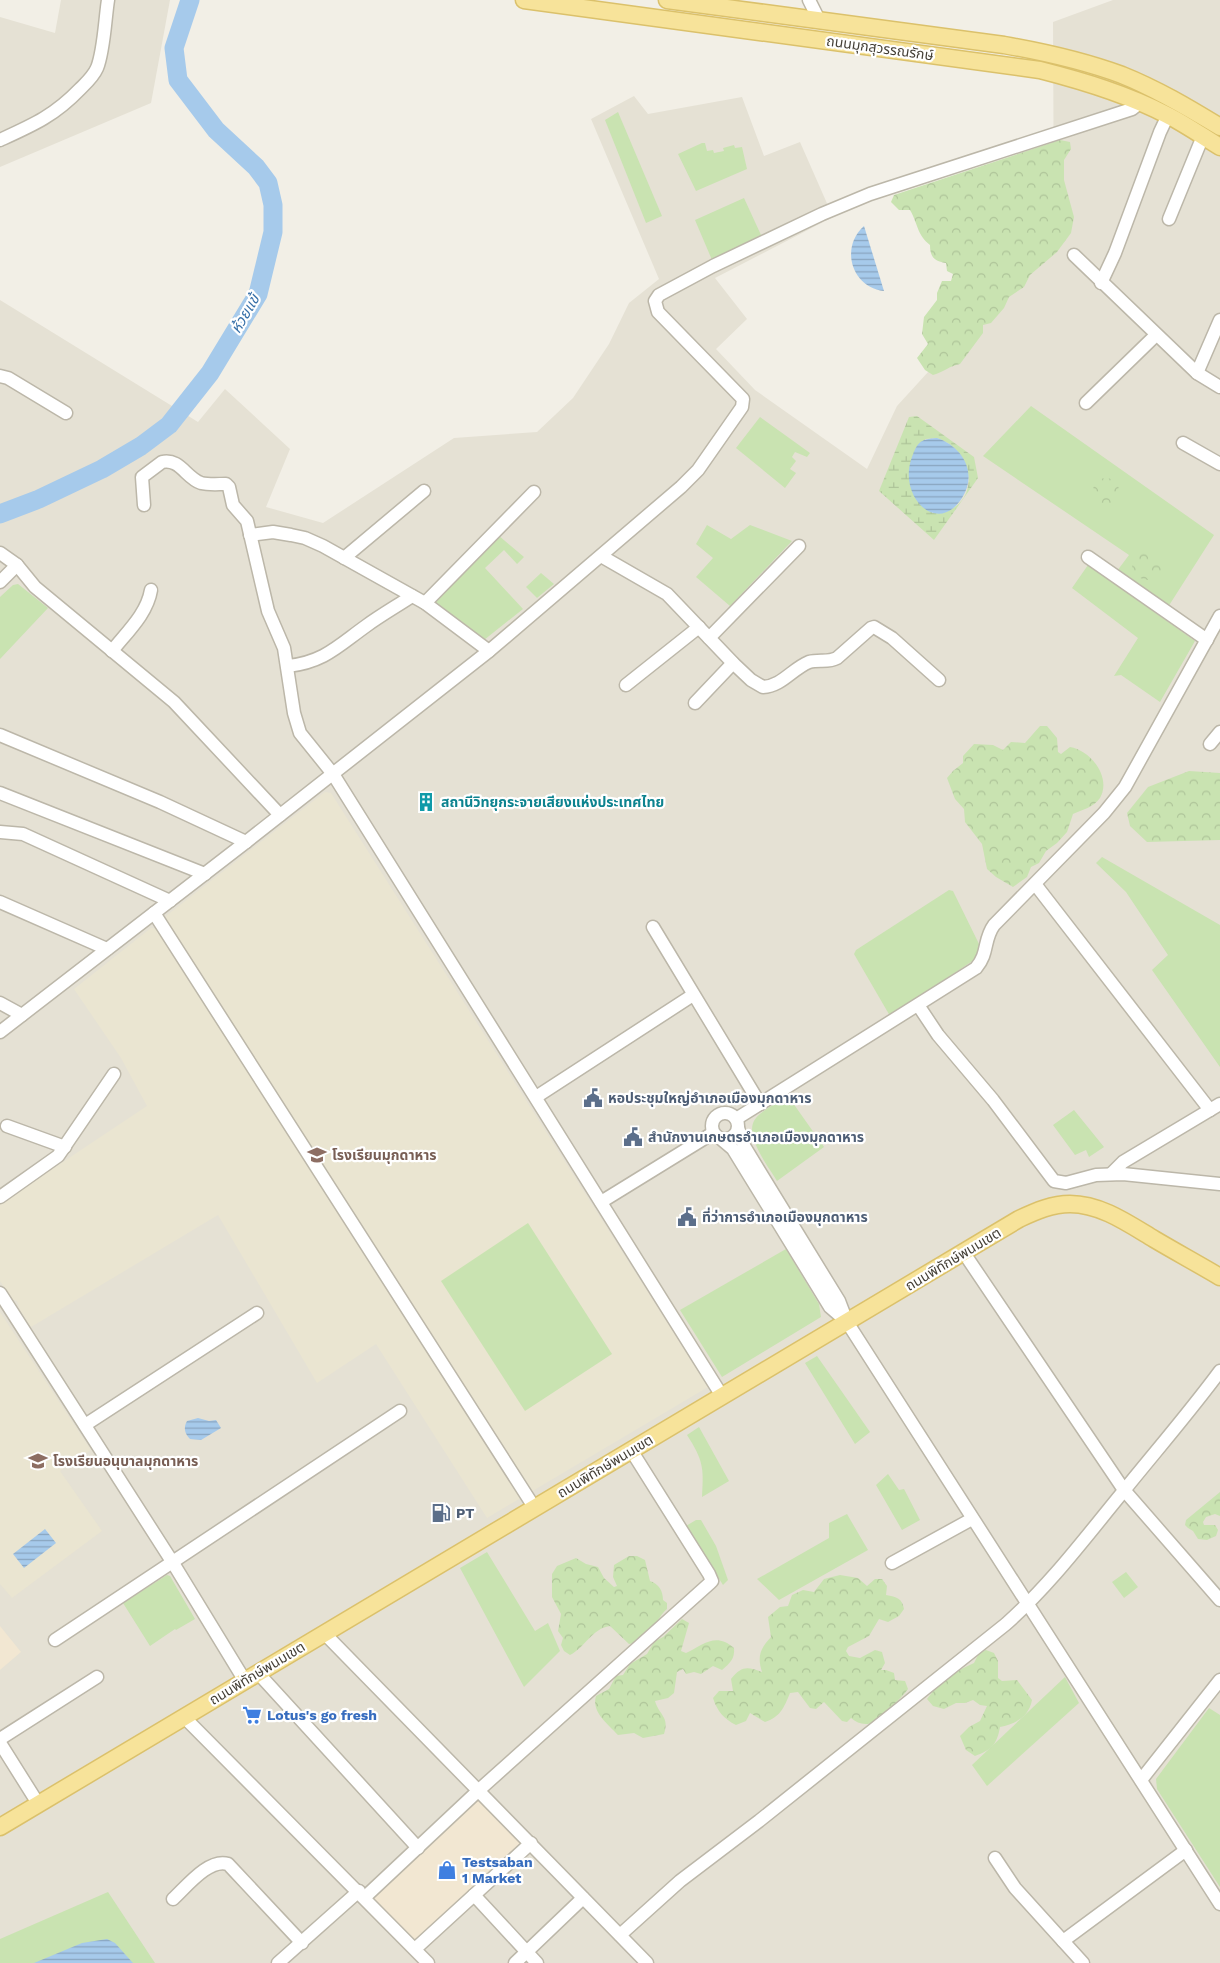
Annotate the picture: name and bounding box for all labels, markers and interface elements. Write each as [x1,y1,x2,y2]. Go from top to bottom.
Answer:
street label: ถนนมุกสุวรรณรักษ์ [825,33,935,64]
water label: ห้วยแข้ [227,290,264,337]
building icon: สถานีวิทยุกระจายเสียงแห่งประเทศไทย [415,791,437,813]
place label: สถานีวิทยุกระจายเสียงแห่งประเทศไทย [441,794,664,811]
public building icon: หอประชุมใหญ่อำเภอเมืองมุกดาหาร [582,1087,604,1109]
place label: หอประชุมใหญ่อำเภอเมืองมุกดาหาร [608,1090,811,1107]
public building icon: สำนักงานเกษตรอำเภอเมืองมุกดาหาร [622,1126,644,1148]
place label: สำนักงานเกษตรอำเภอเมืองมุกดาหาร [648,1129,864,1146]
school or university icon: โรงเรียนมุกดาหาร [306,1144,328,1166]
place label: โรงเรียนมุกดาหาร [332,1147,437,1164]
public building icon: ที่ว่าการอำเภอเมืองมุกดาหาร [676,1206,698,1228]
place label: ที่ว่าการอำเภอเมืองมุกดาหาร [702,1207,868,1226]
street label: ถนนพิทักษ์พนมเขต [902,1224,1004,1294]
street label: ถนนพิทักษ์พนมเขต [554,1431,656,1501]
school or university icon: โรงเรียนอนุบาลมุกดาหาร [27,1450,49,1472]
place label: โรงเรียนอนุบาลมุกดาหาร [53,1453,198,1470]
fuel station icon: PT [430,1502,452,1524]
place label: PT [456,1505,474,1521]
street label: ถนนพิทักษ์พนมเขต [206,1638,308,1708]
supermarket icon: Lotus's go fresh [241,1704,263,1726]
place label: Lotus's go fresh [267,1707,377,1723]
place label: Testsaban 1 Market [462,1854,533,1886]
shop icon: Testsaban 1 Market [436,1859,458,1881]

